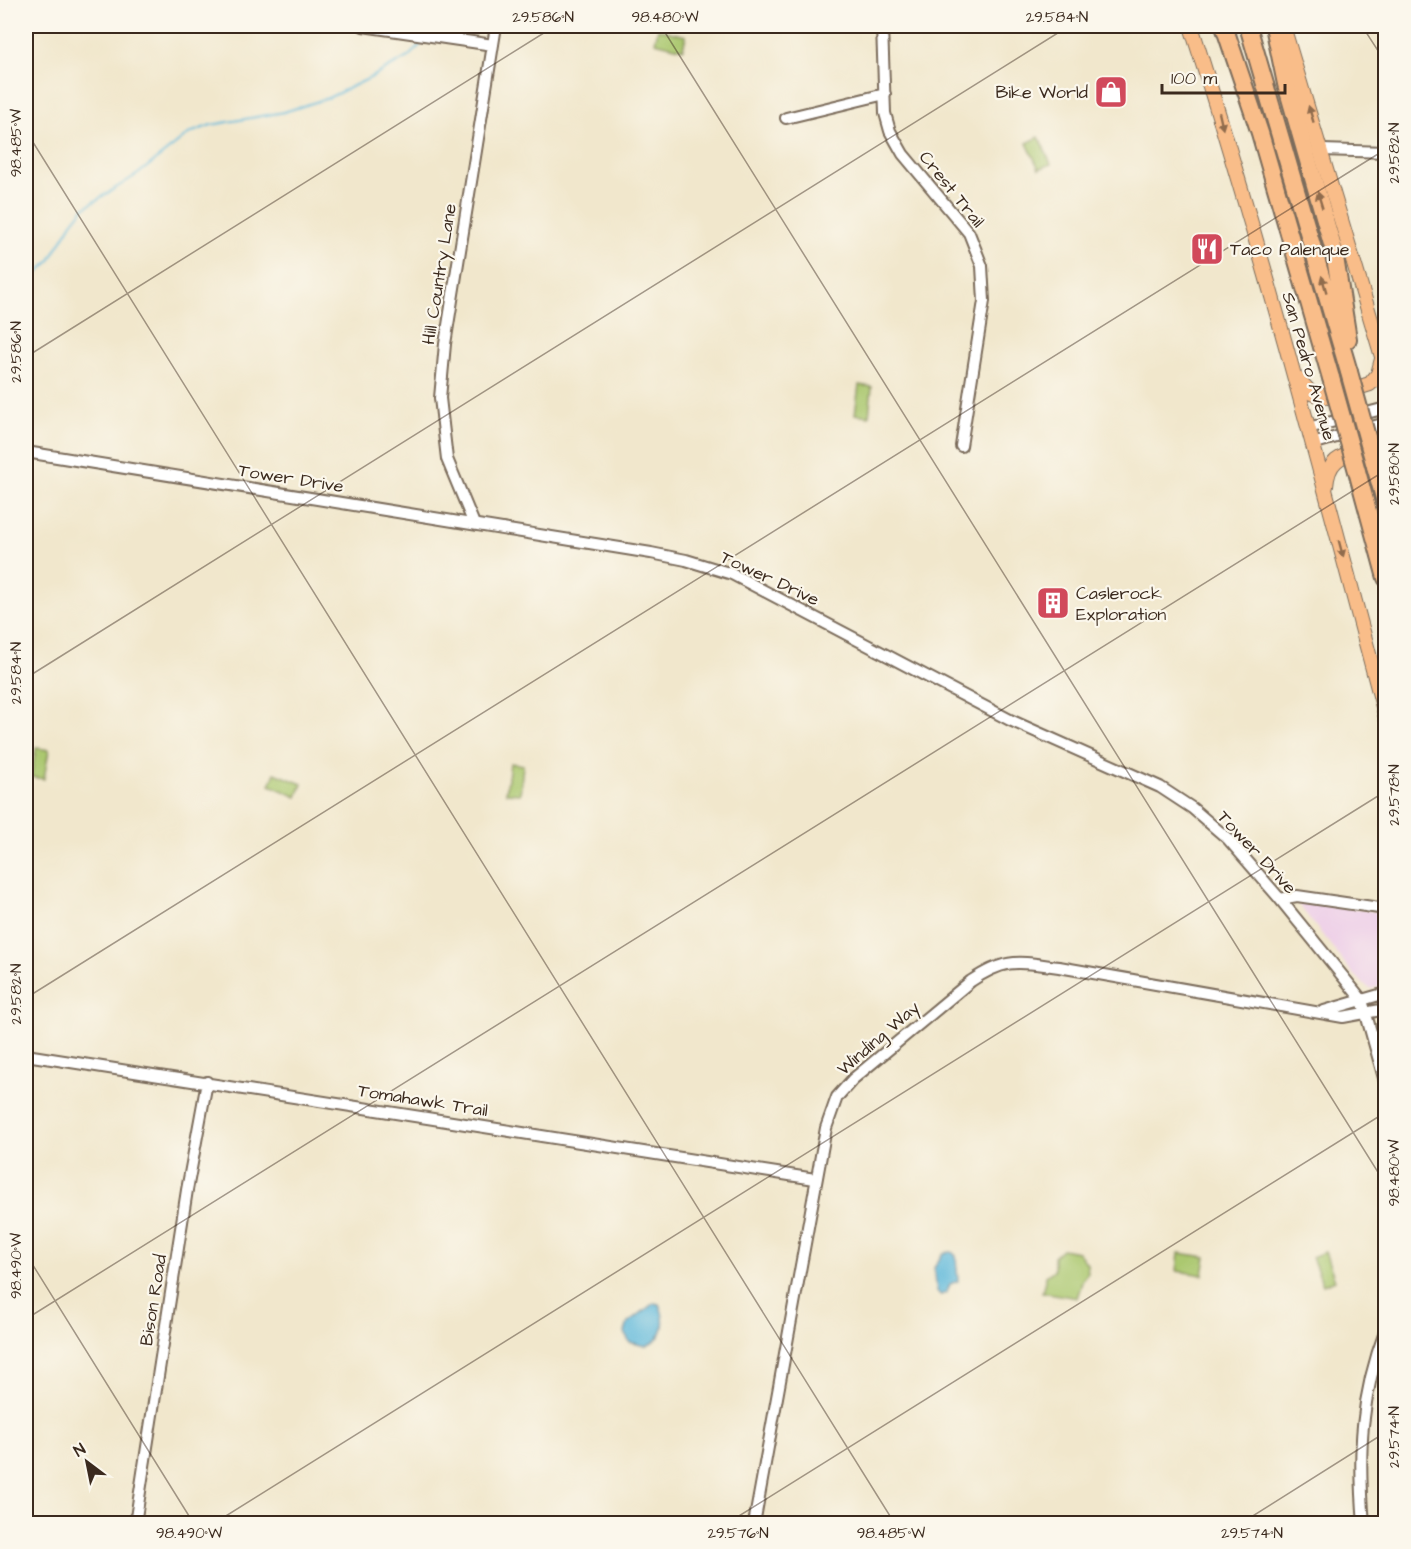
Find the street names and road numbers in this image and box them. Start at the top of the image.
street label: Crest Trail [913,146,990,233]
street label: Hill Country Lane [416,202,464,346]
street label: San Pedro Avenue [1275,289,1342,443]
street label: Tower Drive [237,458,346,499]
street label: Tower Drive [716,545,823,612]
street label: Tower Drive [1211,805,1302,900]
street label: Winding Way [832,995,926,1082]
street label: Tomahawk Trail [356,1078,490,1123]
street label: Bison Road [134,1253,173,1348]

